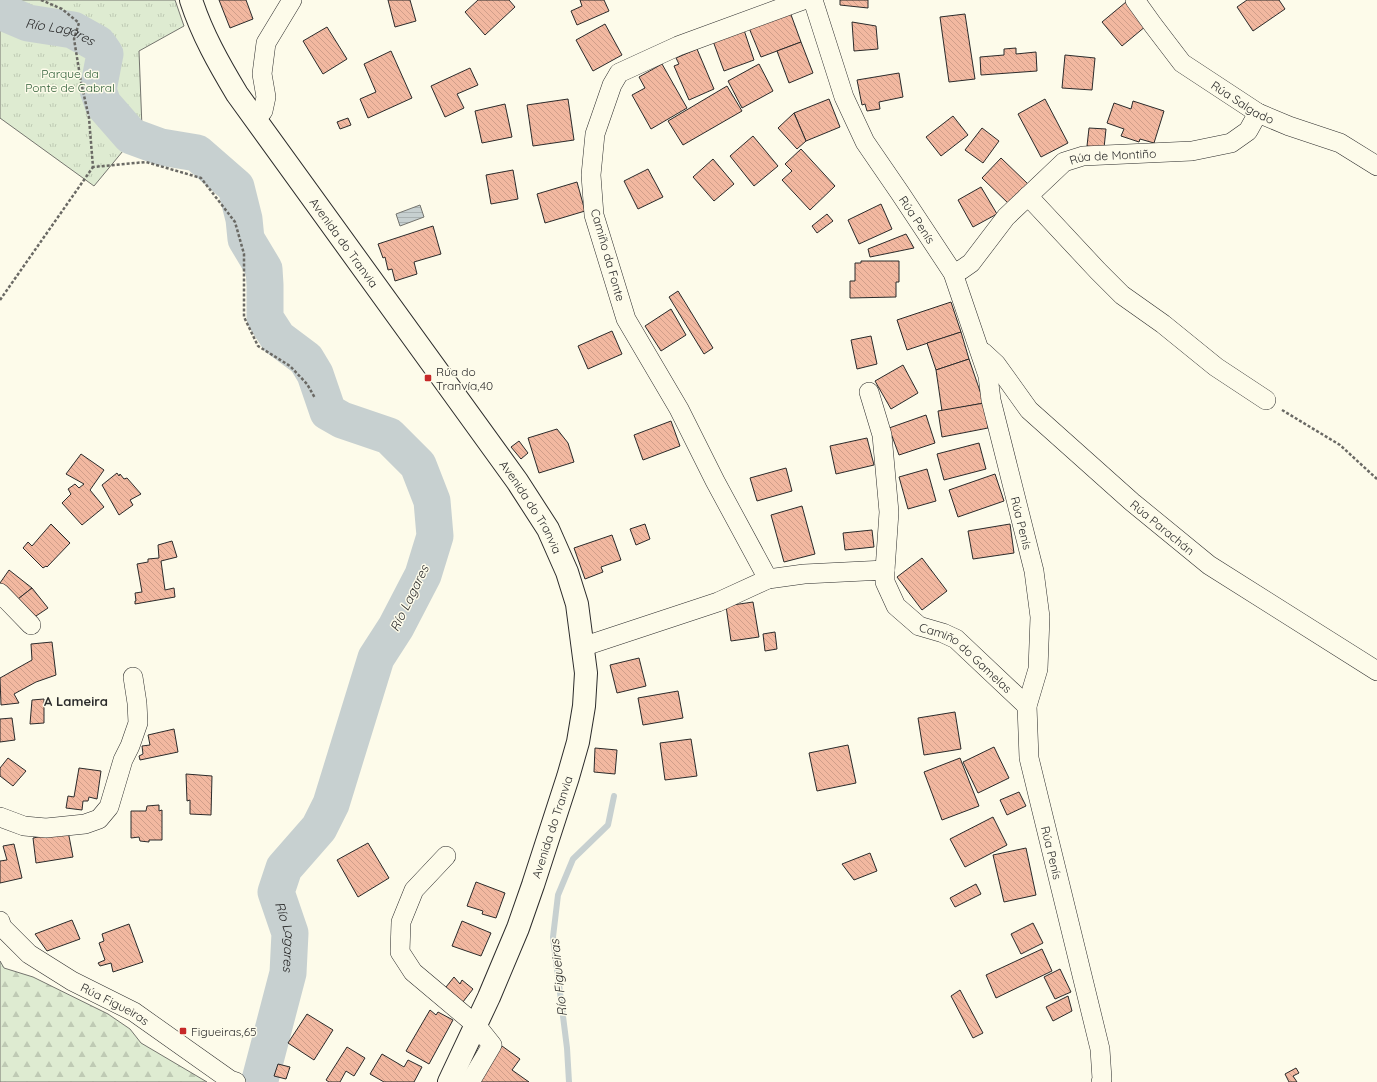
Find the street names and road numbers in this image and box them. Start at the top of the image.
street label: Rúa Salgado [1209,77,1277,127]
street label: Rúa de Montiño [1067,145,1157,167]
street label: Rúa Penís [896,193,939,246]
street label: Avenida do Tranvia [307,195,382,290]
street label: Camiño da Fonte [588,207,628,303]
street label: Avenida do Tranvia [497,457,565,556]
street label: Rúa Penís [1008,495,1036,551]
street label: Rúa Parachán [1127,496,1198,558]
street label: Camiño do Gamelas [918,619,1016,696]
street label: Avenida do Tranvia [528,774,576,880]
street label: Rúa Penís [1038,824,1066,881]
street label: Rúa Figueiras [78,979,153,1028]

